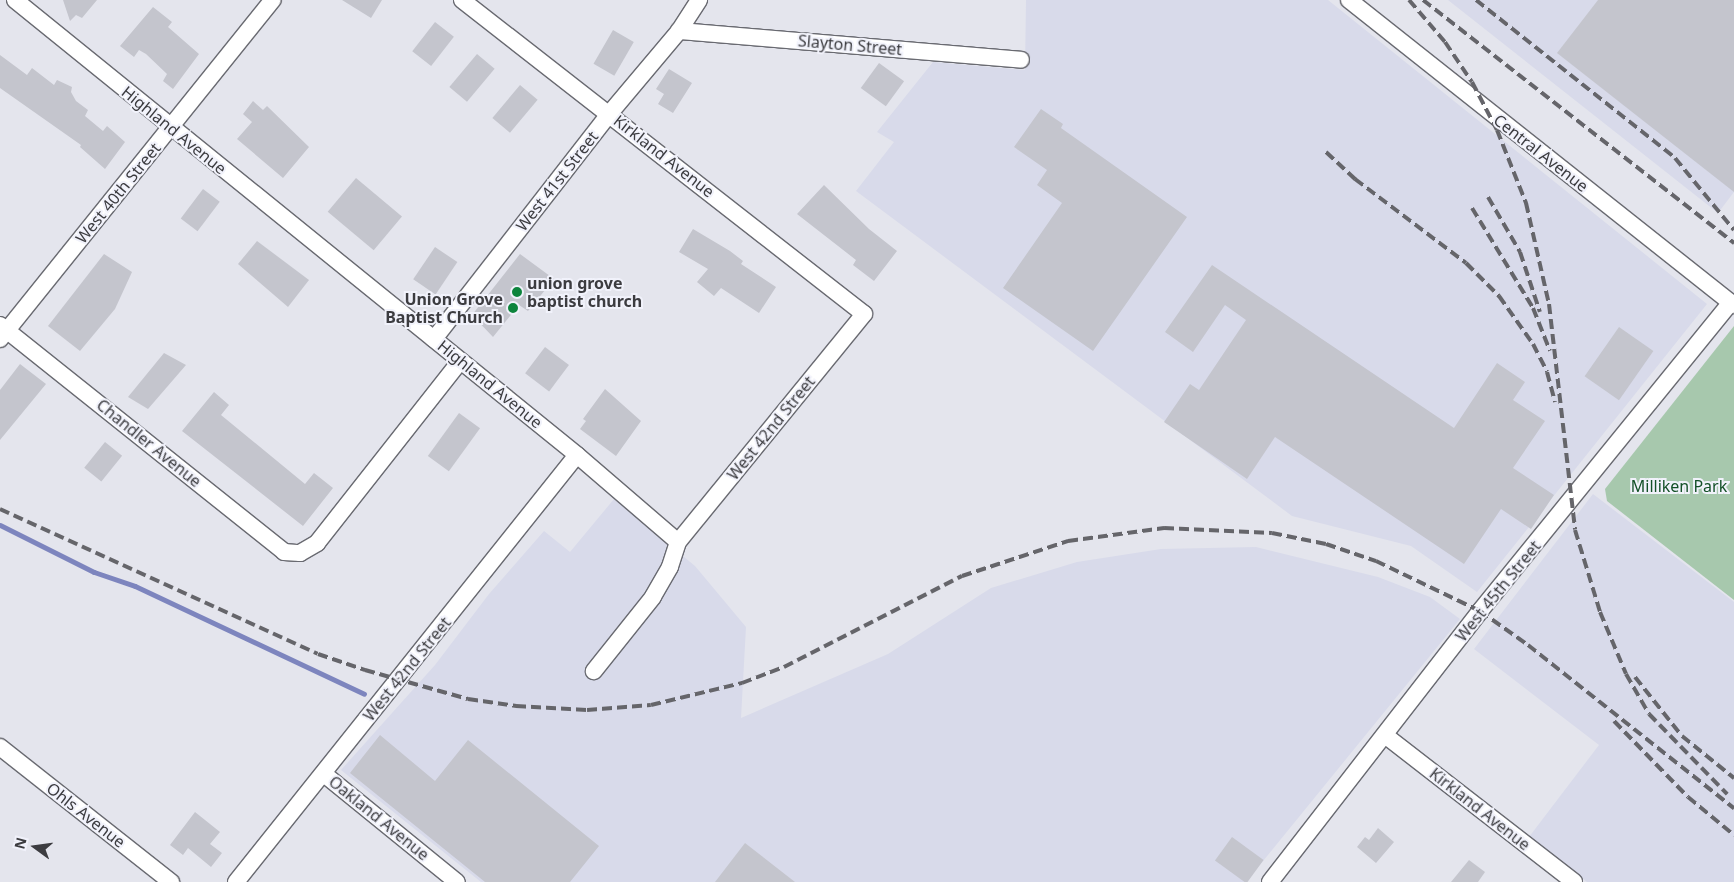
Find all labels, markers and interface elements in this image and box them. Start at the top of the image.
street label: Slayton Street [797,31,903,59]
street label: Highland Avenue [118,82,230,178]
street label: Central Avenue [1490,110,1592,196]
street label: Kirkland Avenue [610,111,718,201]
street label: West 41st Street [512,127,602,235]
street label: West 40th Street [72,139,164,247]
place label: union grove baptist church [527,273,642,311]
marker: union grove baptist church [511,286,523,298]
place label: Union Grove Baptist Church [385,289,503,327]
marker: Union Grove Baptist Church [507,302,519,314]
street label: Highland Avenue [434,336,546,432]
street label: West 42nd Street [723,372,819,484]
street label: Chandler Avenue [93,395,205,491]
park label: Milliken Park [1631,476,1727,496]
street label: West 45th Street [1452,537,1544,645]
street label: West 42nd Street [359,613,455,725]
street label: Kirkland Avenue [1426,764,1534,854]
street label: Oakland Avenue [325,772,433,864]
street label: Ohls Avenue [43,778,129,852]
north arrow [10,822,60,872]
text: N [9,835,31,851]

